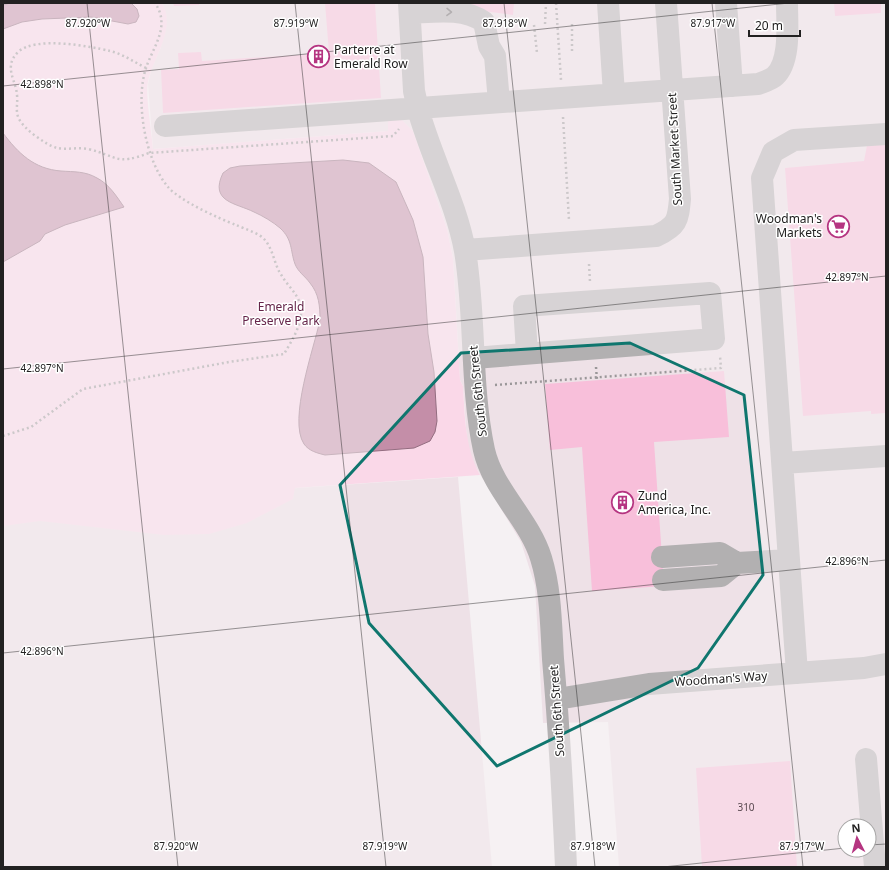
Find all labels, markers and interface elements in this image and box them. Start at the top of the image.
one-way arrow [446,8,452,16]
scale bar [749,12,800,38]
text: 87.920°W [66,16,111,30]
text: 87.919°W [274,16,319,30]
text: 87.918°W [483,16,528,30]
text: 87.917°W [691,16,736,30]
text: 20 m [755,17,783,34]
place label: Parterre at Emerald Row [334,41,408,72]
building icon: Parterre at Emerald Row [306,44,332,70]
text: 42.898°N [20,77,64,91]
street label: South Market Street [663,92,686,206]
place label: Woodman's Markets [756,210,822,241]
supermarket icon: Woodman's Markets [825,213,851,239]
text: 42.897°N [825,270,869,284]
park label: Emerald Preserve Park [242,298,320,329]
street label: South 6th Street [464,344,491,437]
text: 42.897°N [20,361,64,375]
place label: Zund America, Inc. [638,487,711,518]
building icon: Zund America, Inc. [609,490,635,516]
text: 42.896°N [825,554,869,568]
text: 42.896°N [20,644,64,658]
street label: South 6th Street [545,664,568,757]
street label: Woodman's Way [674,667,769,690]
house number: 310 [737,800,755,814]
north arrow [837,818,877,858]
text: N [851,820,861,835]
text: 87.920°W [154,839,199,853]
text: 87.919°W [363,839,408,853]
text: 87.918°W [571,839,616,853]
text: 87.917°W [780,839,825,853]

